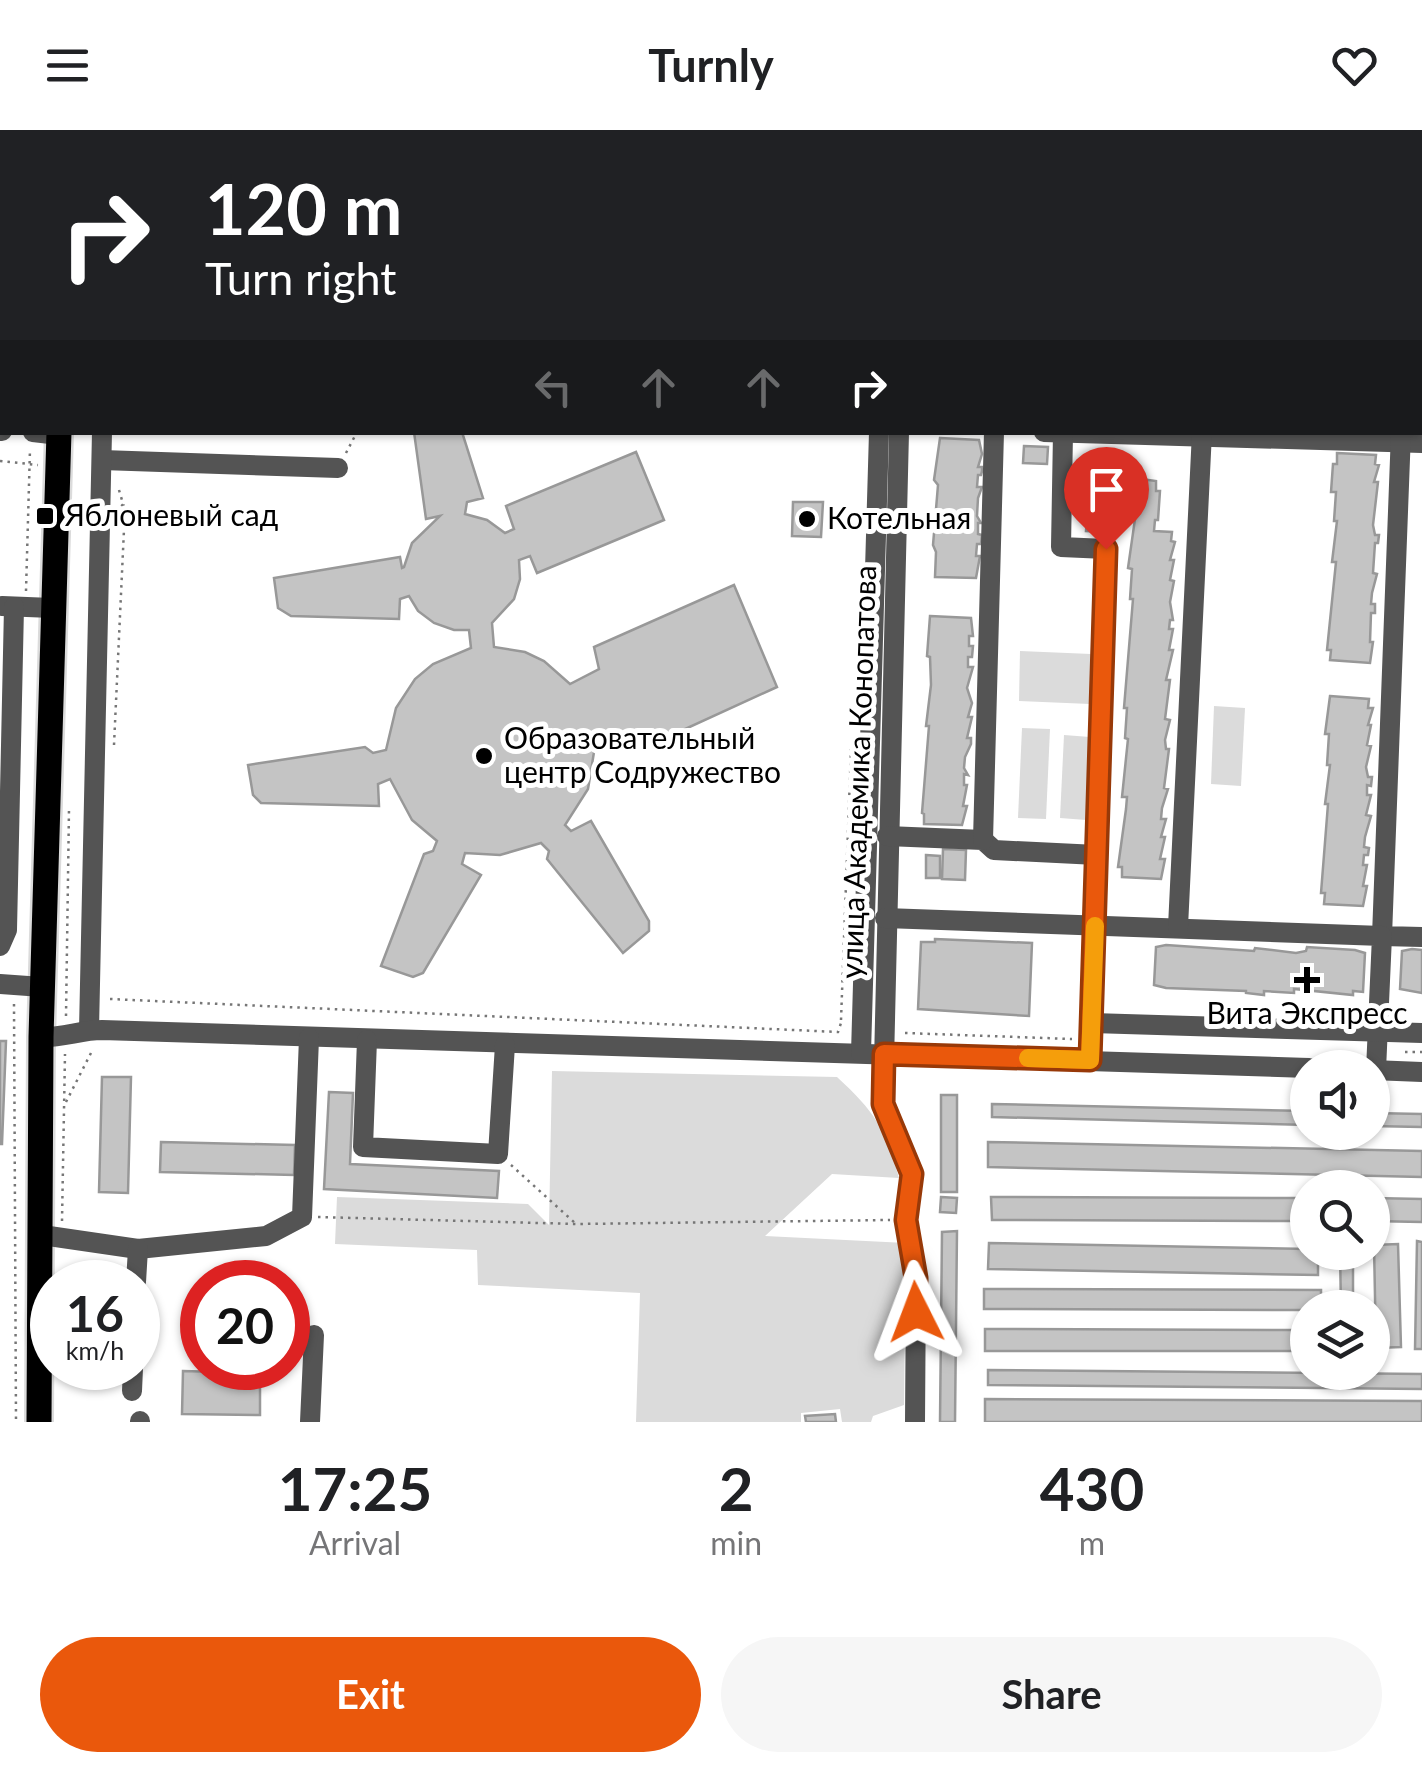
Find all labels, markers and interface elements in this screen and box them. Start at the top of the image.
icon: menu [40,38,95,93]
text: Turnly [648,38,774,92]
icon: heart [1327,38,1382,93]
text: 120 m [205,166,402,250]
icon: right [40,170,170,300]
text: Turn right [205,251,396,305]
icon: left [526,360,581,415]
icon: ahead [631,360,686,415]
icon: ahead [736,360,791,415]
icon: right [841,360,896,415]
pin [1064,447,1149,550]
icon: arrive [1079,462,1134,517]
place label: Яблоневый сад [64,496,278,532]
place label: Котельная [827,499,971,535]
marker: Яблоневый сад [34,505,56,527]
marker: Котельная [796,508,818,530]
street label: улица Академика Конопатова [832,565,882,979]
place label: Образовательный центр Содружество [504,719,781,789]
marker: Образовательный центр Содружество [473,745,495,767]
marker: Вита Экспресс [1296,969,1318,991]
place label: Вита Экспресс [1206,994,1408,1030]
map controls [1290,1050,1390,1390]
button: sound [1290,1050,1390,1150]
button: search [1290,1170,1390,1270]
speed limit sign: 20 [180,1260,310,1390]
position arrow [864,1260,968,1364]
text: 16 [66,1283,124,1343]
button: layers [1290,1290,1390,1390]
text: km/h [66,1335,124,1365]
text: 17:25 [278,1452,432,1524]
text: 2 [719,1452,754,1524]
text: 430 [1040,1452,1144,1524]
text: Arrival [309,1523,401,1562]
text: min [710,1523,762,1562]
text: m [1079,1523,1105,1562]
button: Exit [40,1637,701,1752]
button: Share [721,1637,1382,1752]

